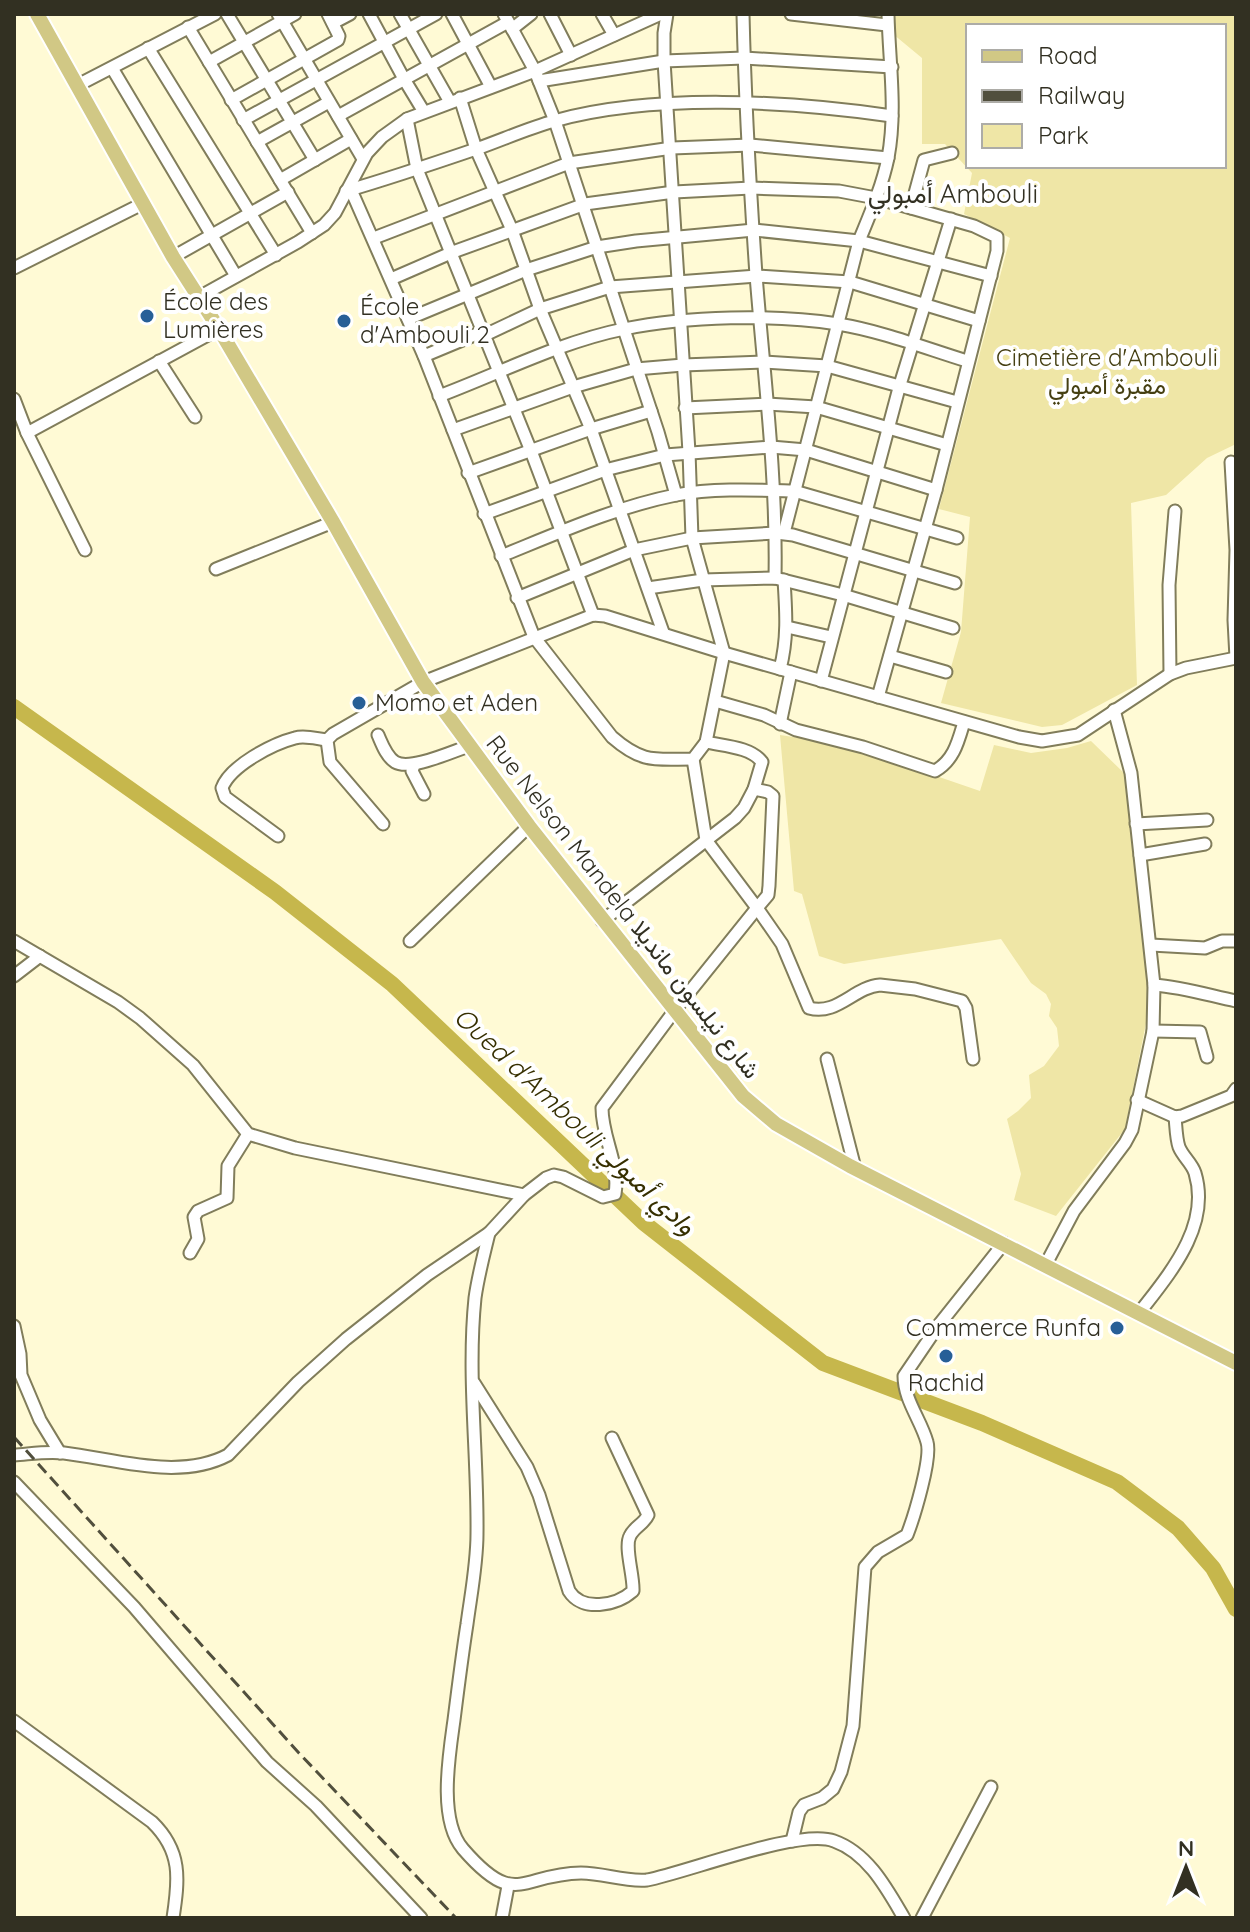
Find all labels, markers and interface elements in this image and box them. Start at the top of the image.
legend [966,24,1226,168]
text: Road [1038,40,1098,70]
text: Railway [1038,80,1125,110]
text: Park [1038,120,1089,150]
district label: أمبولي Ambouli [868,177,1038,215]
place label: École des Lumières [163,286,268,344]
place label: École d'Ambouli 2 [360,291,490,349]
marker: École des Lumières [138,307,156,325]
marker: École d'Ambouli 2 [335,312,353,330]
park label: Cimetière d'Ambouli مقبرة أمبولي [996,342,1218,405]
place label: Momo et Aden [375,687,538,717]
marker: Momo et Aden [350,694,368,712]
street label: Rue Nelson Mandela شارع نيلسون مانديلا [479,729,767,1085]
water label: Oued d'Ambouli وادي أمبولي [444,1000,703,1245]
place label: Commerce Runfa [906,1312,1101,1342]
marker: Commerce Runfa [1108,1319,1126,1337]
marker: Rachid [937,1347,955,1365]
place label: Rachid [908,1367,984,1397]
north arrow [1146,1828,1226,1908]
text: N [1178,1834,1194,1862]

